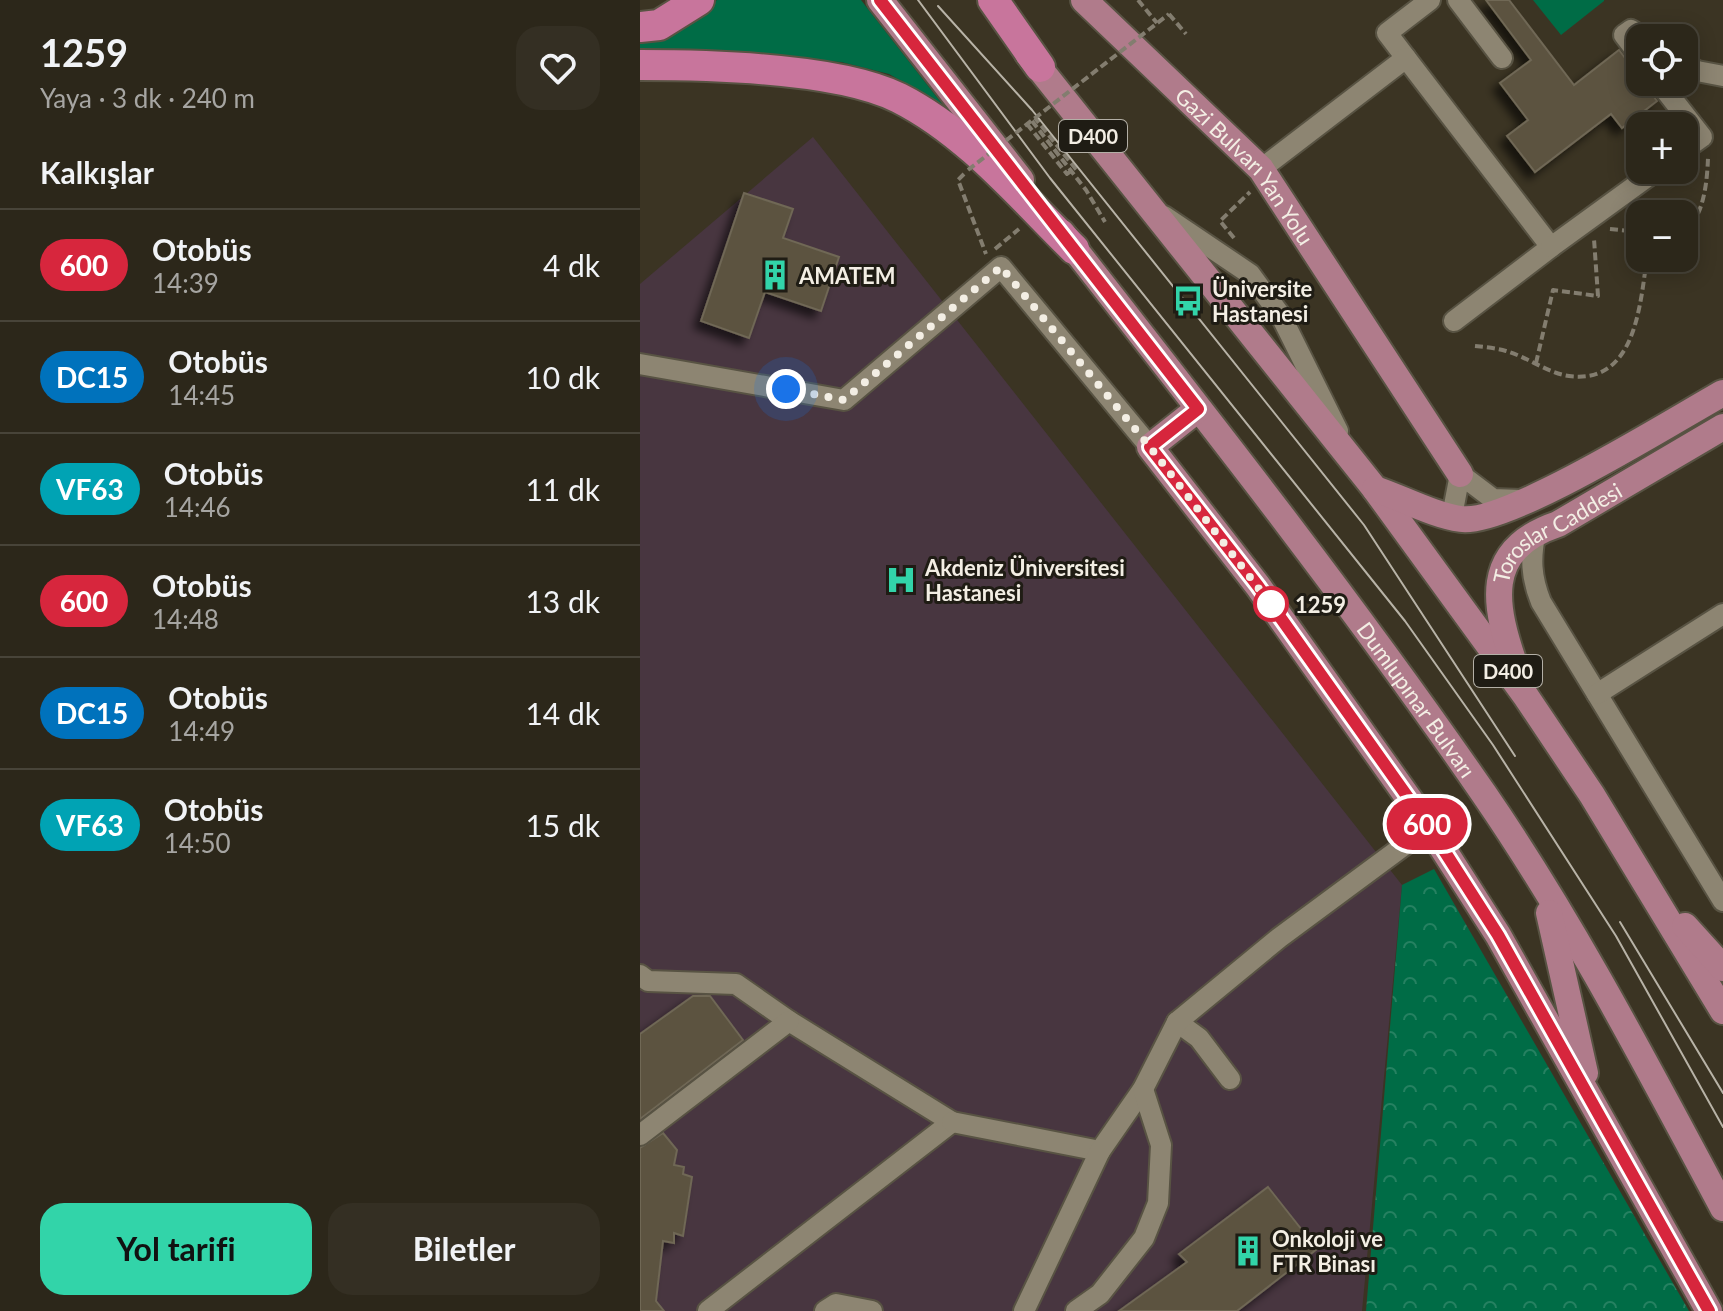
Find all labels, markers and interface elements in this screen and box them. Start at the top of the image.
map controls [1626,24,1698,272]
button: locate [1626,24,1698,96]
button: heart [516,26,600,110]
text: 1259 [40,29,128,75]
street label: Gazi Bulvarı Yan Yolu [1170,81,1320,249]
text: Yaya · 3 dk · 240 m [40,82,255,114]
button: + [1626,112,1698,184]
road number: D400 [1059,120,1127,152]
text: Kalkışlar [40,154,154,190]
button: − [1626,200,1698,272]
text: Otobüs [152,231,252,267]
text: 4 dk [543,247,600,283]
text: 600 [60,248,108,282]
building icon: AMATEM [758,258,792,292]
place label: AMATEM [798,262,895,289]
text: 14:39 [152,267,219,299]
place label: Üniversite Hastanesi [1212,275,1313,327]
bus stop icon: Üniversite Hastanesi [1171,284,1205,318]
text: Otobüs [168,343,268,379]
text: 10 dk [525,359,600,395]
text: DC15 [56,360,128,394]
your location [766,369,806,409]
text: 14:45 [168,379,235,411]
text: Otobüs [164,455,263,491]
text: 11 dk [525,471,600,507]
text: VF63 [56,472,124,506]
street label: Toroslar Caddesi [1487,476,1626,585]
text: 14:46 [164,491,231,523]
place label: Akdeniz Üniversitesi Hastanesi [924,554,1125,606]
hospital icon: Akdeniz Üniversitesi Hastanesi [884,563,918,597]
text: Otobüs [152,567,252,603]
text: 13 dk [525,583,600,619]
text: 600 [60,584,108,618]
marker: 1259 [1254,587,1288,621]
place label: 1259 [1295,591,1346,618]
text: 14:48 [152,603,219,635]
street label: Dumlupınar Bulvarı [1352,616,1482,782]
road number: D400 [1474,655,1542,687]
text: Otobüs [168,679,268,715]
text: 14 dk [525,695,600,731]
text: DC15 [56,696,128,730]
text: 14:49 [168,715,235,747]
text: Otobüs [164,791,263,827]
line badge: 600 [1381,798,1473,850]
text: 15 dk [525,807,600,843]
text: 600 [1403,807,1451,841]
text: VF63 [56,808,124,842]
text: 14:50 [164,827,231,859]
button: Yol tarifi [40,1203,312,1295]
button: Biletler [328,1203,600,1295]
place label: Onkoloji ve FTR Binası [1272,1225,1383,1277]
building icon: Onkoloji ve FTR Binası [1231,1234,1265,1268]

